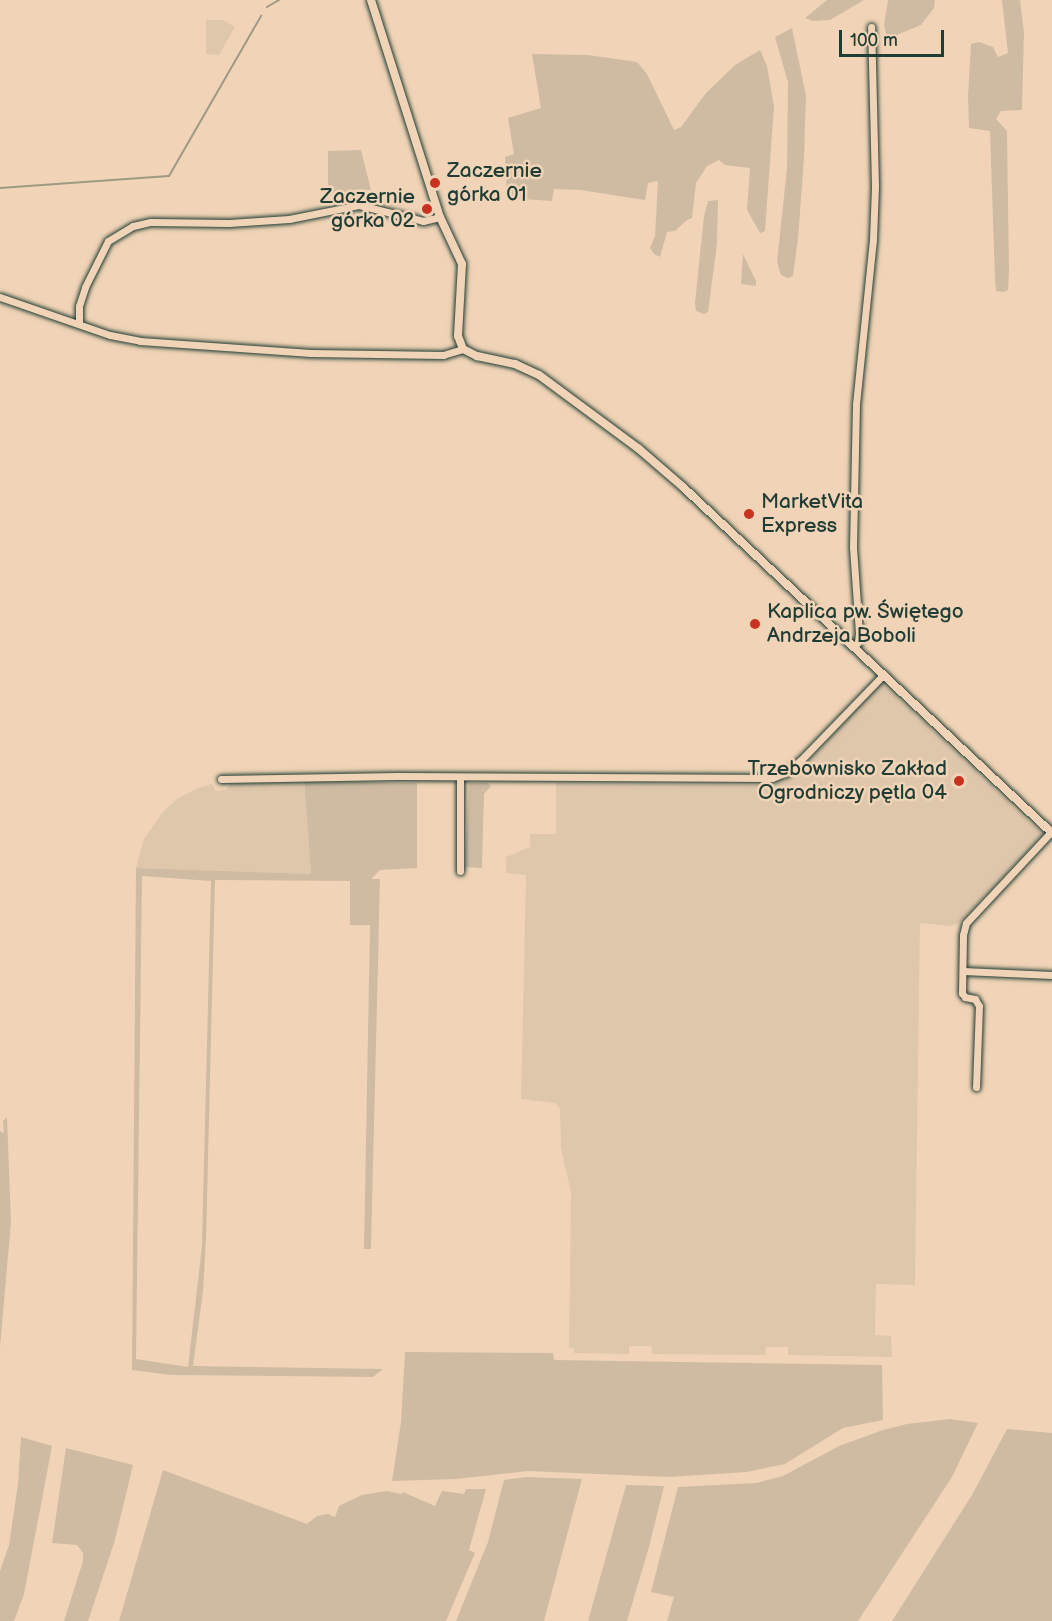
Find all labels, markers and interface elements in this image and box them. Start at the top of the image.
scale bar [842,18,947,56]
text: 100 m [850,30,898,51]
place label: Zaczernie górka 01 [447,158,542,208]
marker: Zaczernie górka 01 [428,176,442,190]
place label: Zaczernie górka 02 [320,184,415,234]
marker: Zaczernie górka 02 [420,202,434,216]
place label: MarketVita Express [761,489,863,539]
marker: MarketVita Express [742,507,756,521]
place label: Kaplica pw. Świętego Andrzeja Boboli [767,599,964,649]
marker: Kaplica pw. Świętego Andrzeja Boboli [748,617,762,631]
place label: Trzebownisko Zakład Ogrodniczy pętla 04 [748,756,947,806]
marker: Trzebownisko Zakład Ogrodniczy pętla 04 [952,774,966,788]

